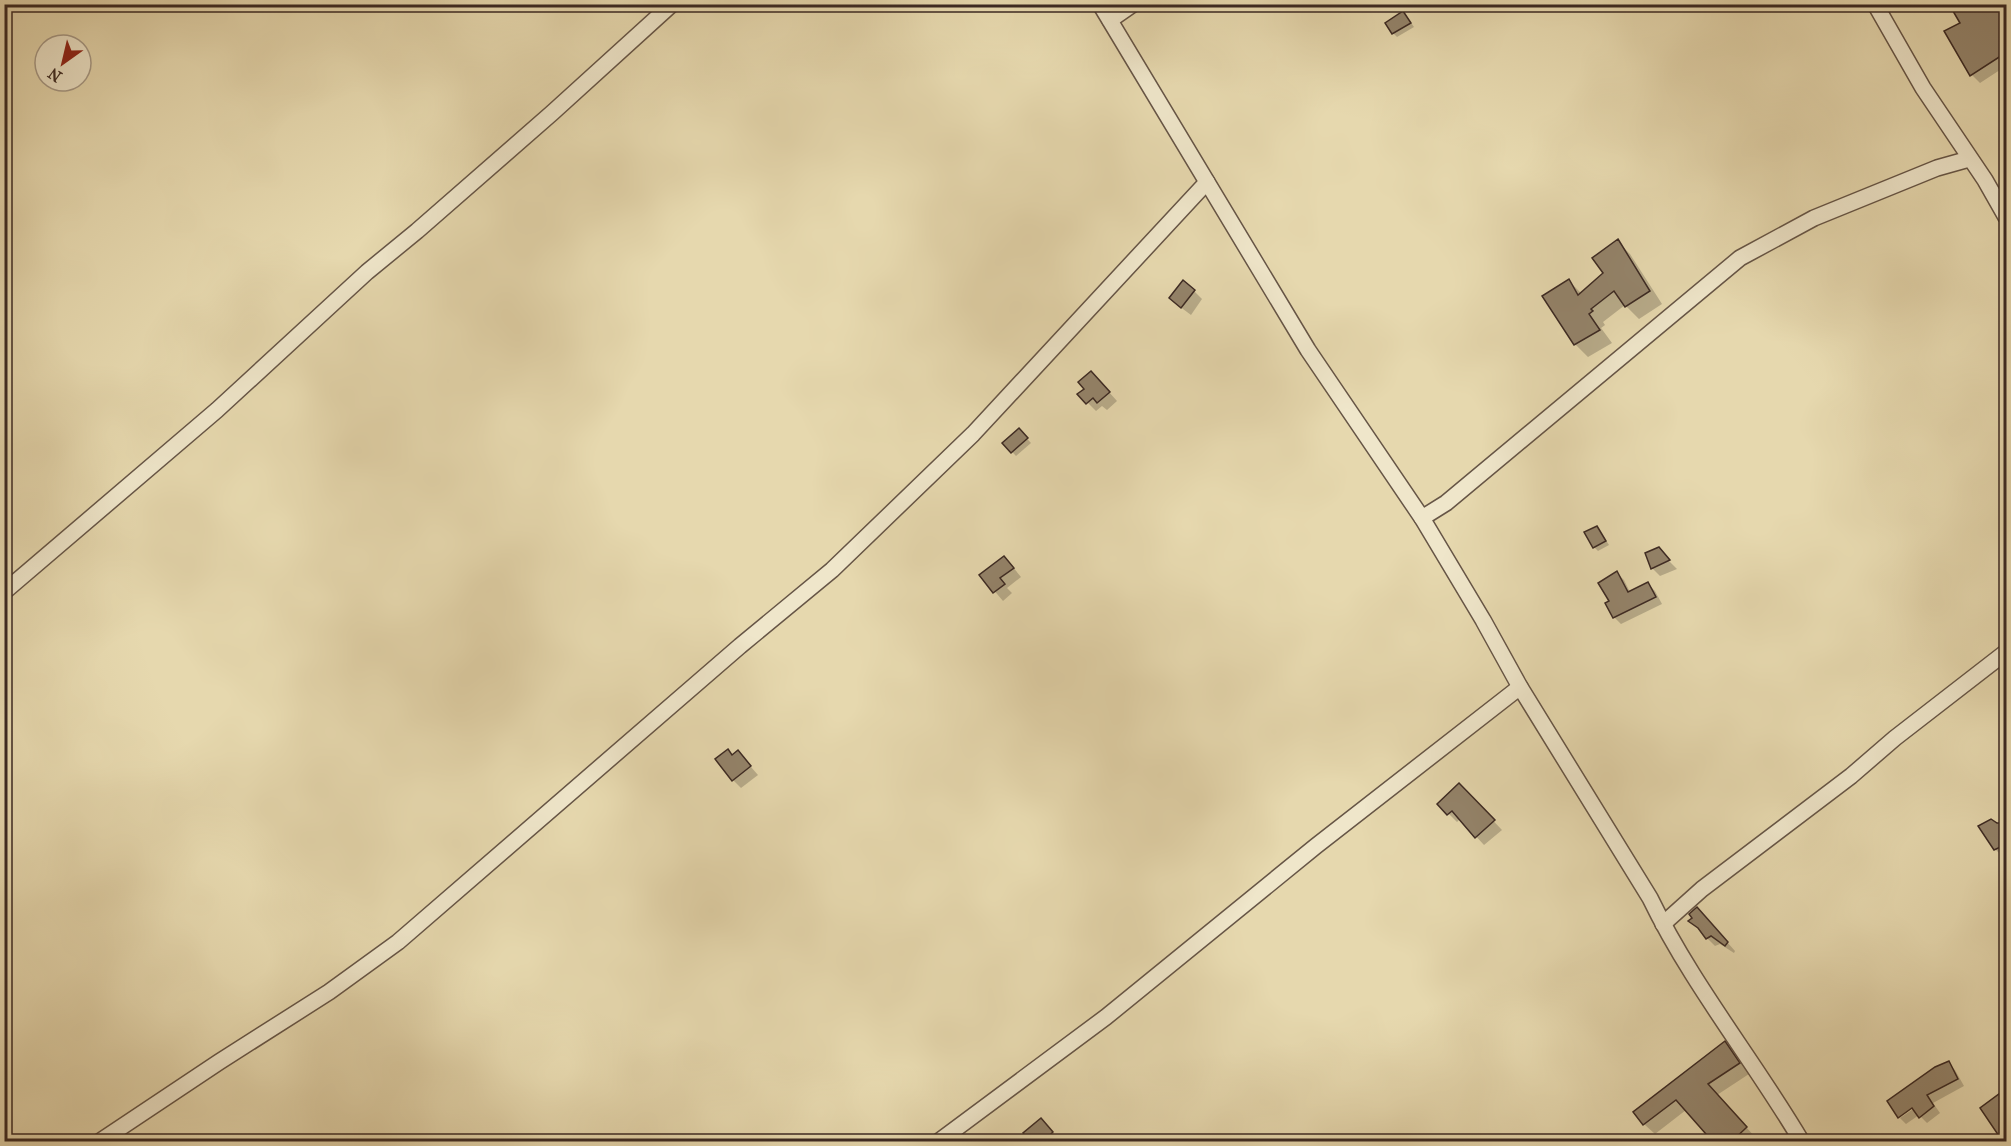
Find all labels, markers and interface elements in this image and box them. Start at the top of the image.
north arrow [33,33,93,93]
text: N [44,63,65,86]

